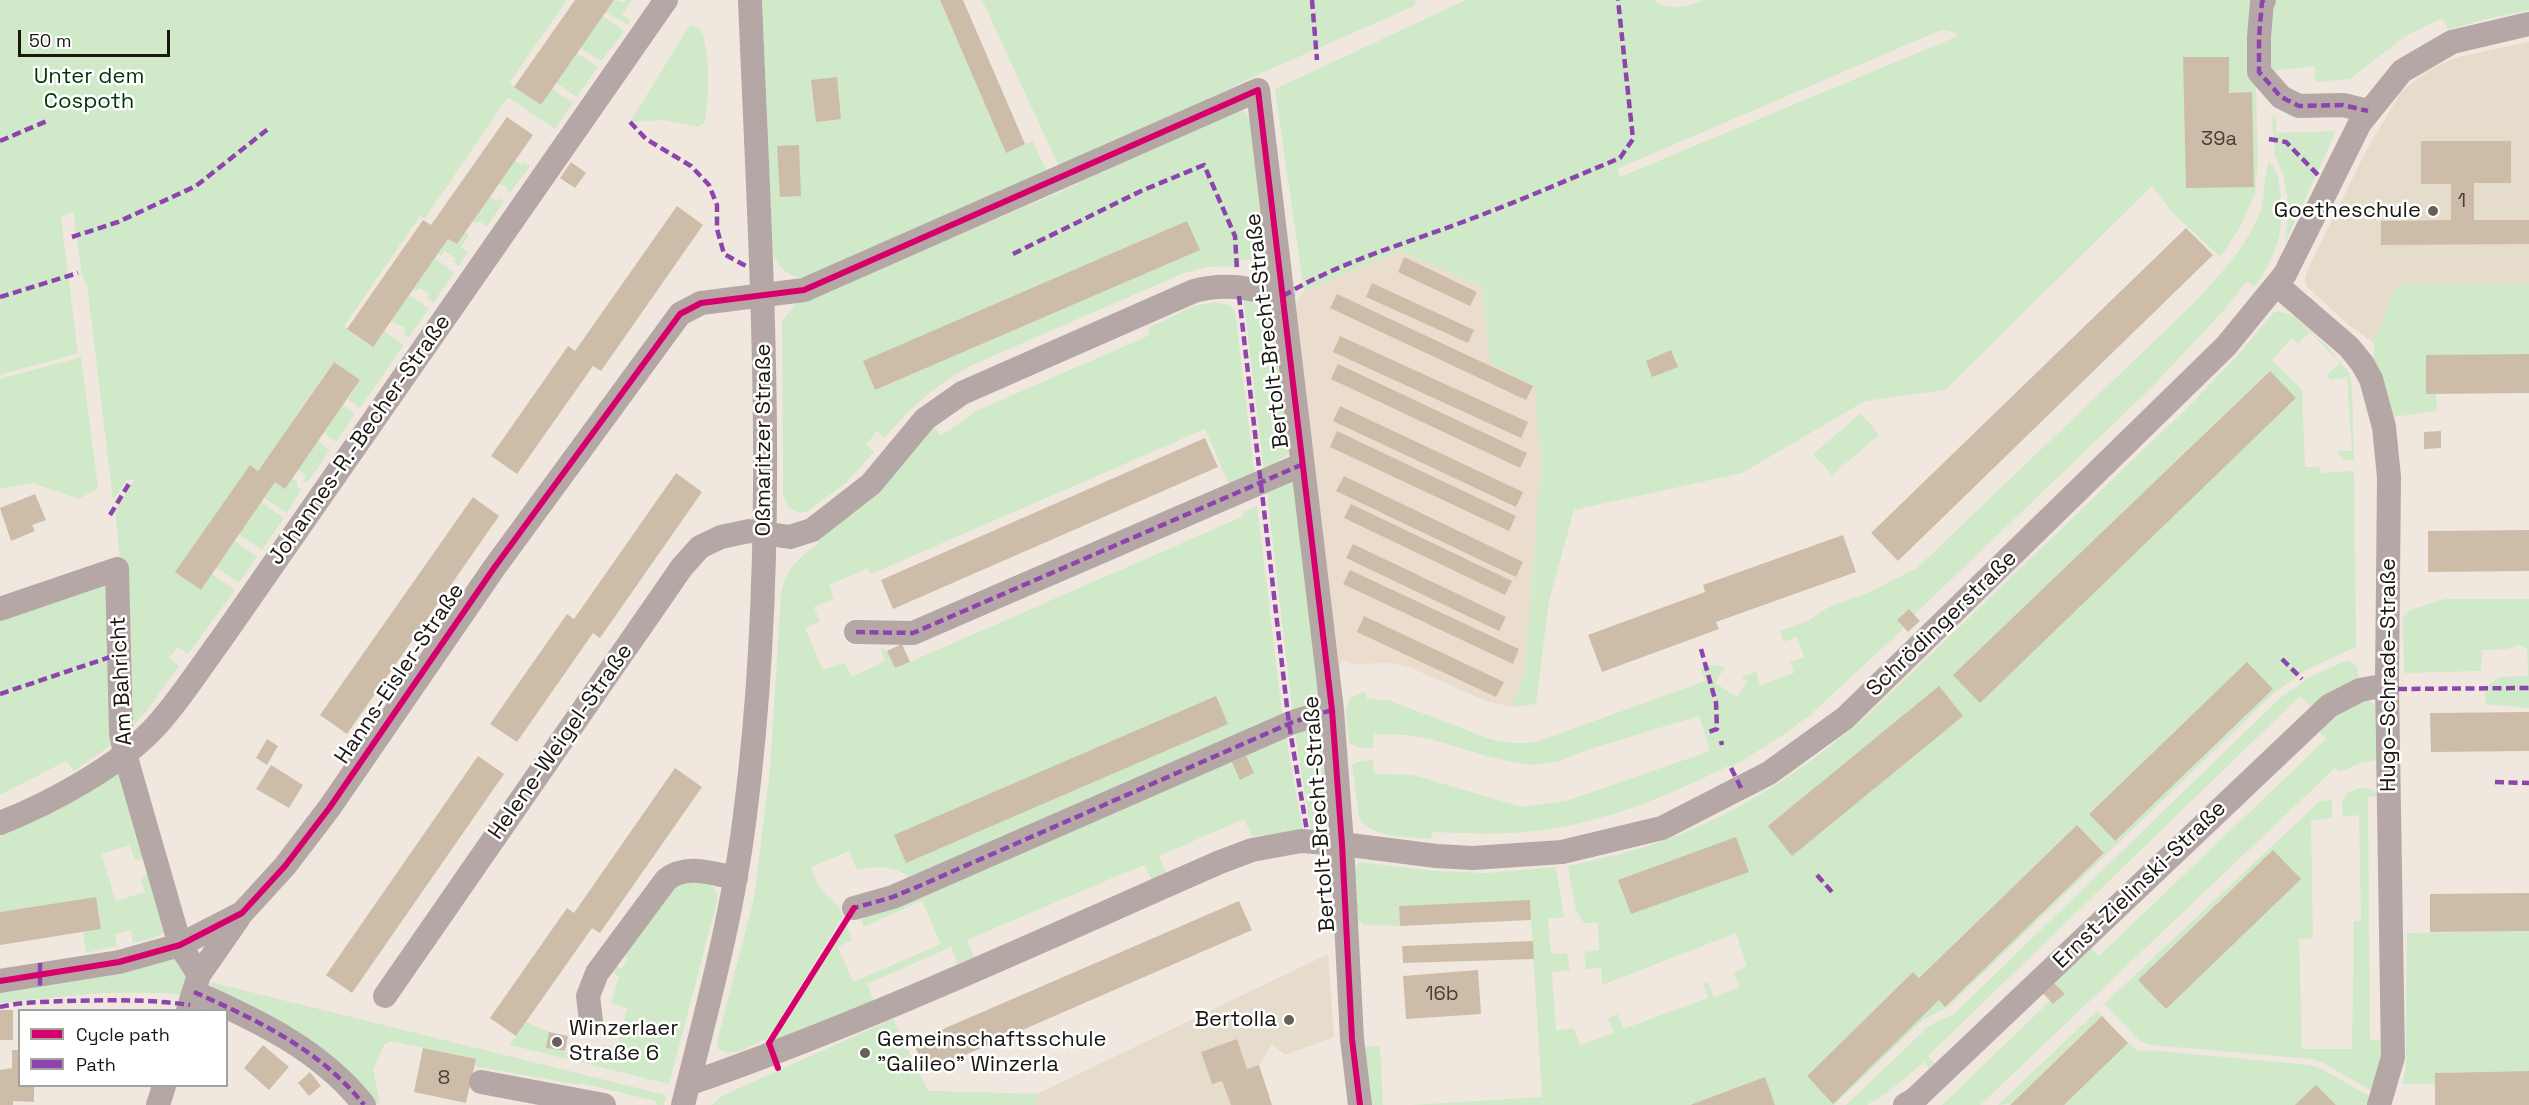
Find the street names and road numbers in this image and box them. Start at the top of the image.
street label: Bertolt-Brecht-Straße [1240,212,1296,450]
street label: Johannes-R.-Becher-Straße [263,310,457,570]
street label: Oßmaritzer Straße [751,344,777,536]
street label: Schrödingerstraße [1861,545,2023,703]
street label: Hugo-Schrade-Straße [2376,558,2402,792]
street label: Hanns-Eisler-Straße [330,579,470,769]
street label: Am Bahricht [105,616,139,746]
street label: Helene-Weigel-Straße [483,639,639,845]
street label: Bertolt-Brecht-Straße [1299,695,1341,933]
street label: Ernst-Zielinski-Straße [2048,796,2232,974]

